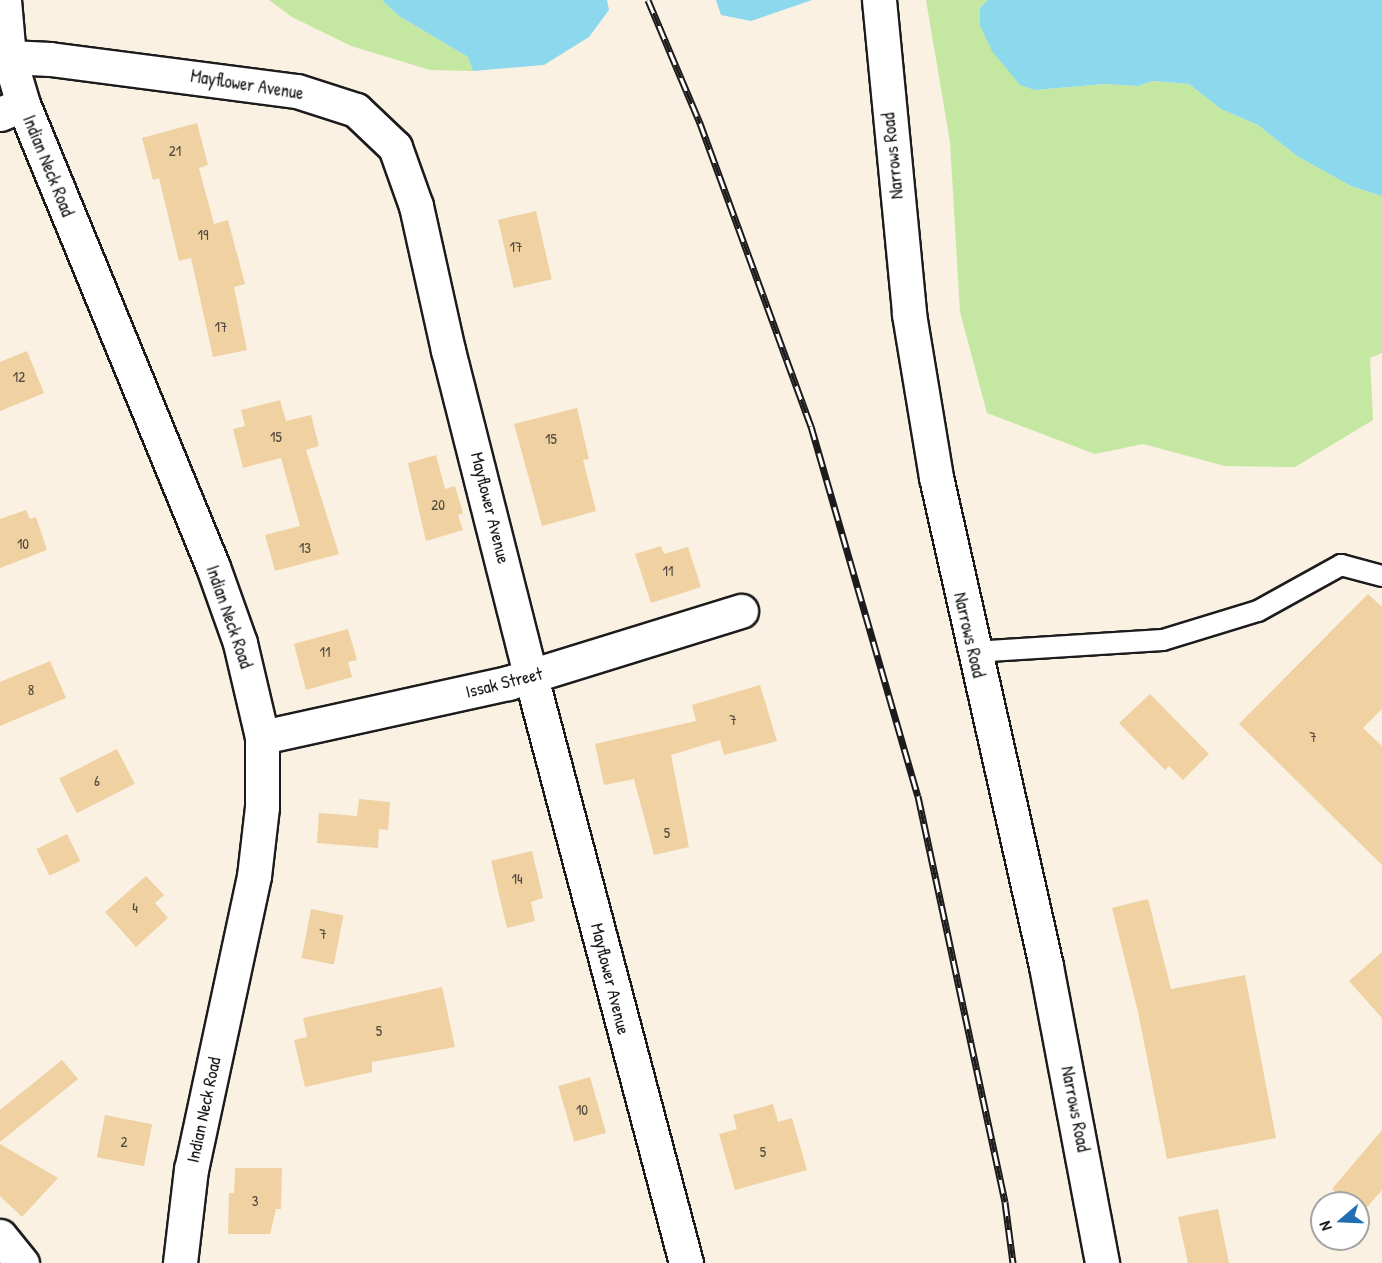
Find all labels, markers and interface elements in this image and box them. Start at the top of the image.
street label: Mayflower Avenue [189,65,305,105]
street label: Indian Neck Road [18,112,78,220]
street label: Narrows Road [878,112,908,200]
house number: 21 [169,142,181,160]
house number: 19 [198,226,208,244]
house number: 17 [510,238,522,256]
house number: 17 [215,318,227,336]
house number: 12 [13,368,25,386]
house number: 15 [270,428,282,446]
house number: 15 [545,430,557,448]
street label: Mayflower Avenue [466,450,514,566]
house number: 20 [431,496,445,514]
house number: 10 [17,535,29,553]
house number: 13 [299,539,311,557]
house number: 11 [663,562,673,580]
street label: Indian Neck Road [201,563,257,671]
street label: Narrows Road [949,590,989,680]
house number: 11 [320,643,330,661]
street label: Issak Street [463,663,545,703]
house number: 8 [28,681,34,699]
house number: 7 [729,711,737,729]
house number: 7 [1309,728,1317,746]
house number: 6 [94,772,100,790]
house number: 5 [664,824,670,842]
house number: 14 [511,870,523,888]
house number: 4 [132,899,138,917]
street label: Mayflower Avenue [586,921,634,1037]
house number: 7 [319,925,327,943]
house number: 5 [376,1022,382,1040]
street label: Indian Neck Road [182,1055,226,1165]
street label: Narrows Road [1056,1064,1094,1154]
house number: 10 [576,1101,588,1119]
house number: 2 [120,1133,128,1151]
house number: 5 [760,1143,766,1161]
north arrow [1310,1191,1370,1251]
house number: 3 [252,1192,258,1210]
text: N [1313,1219,1337,1234]

